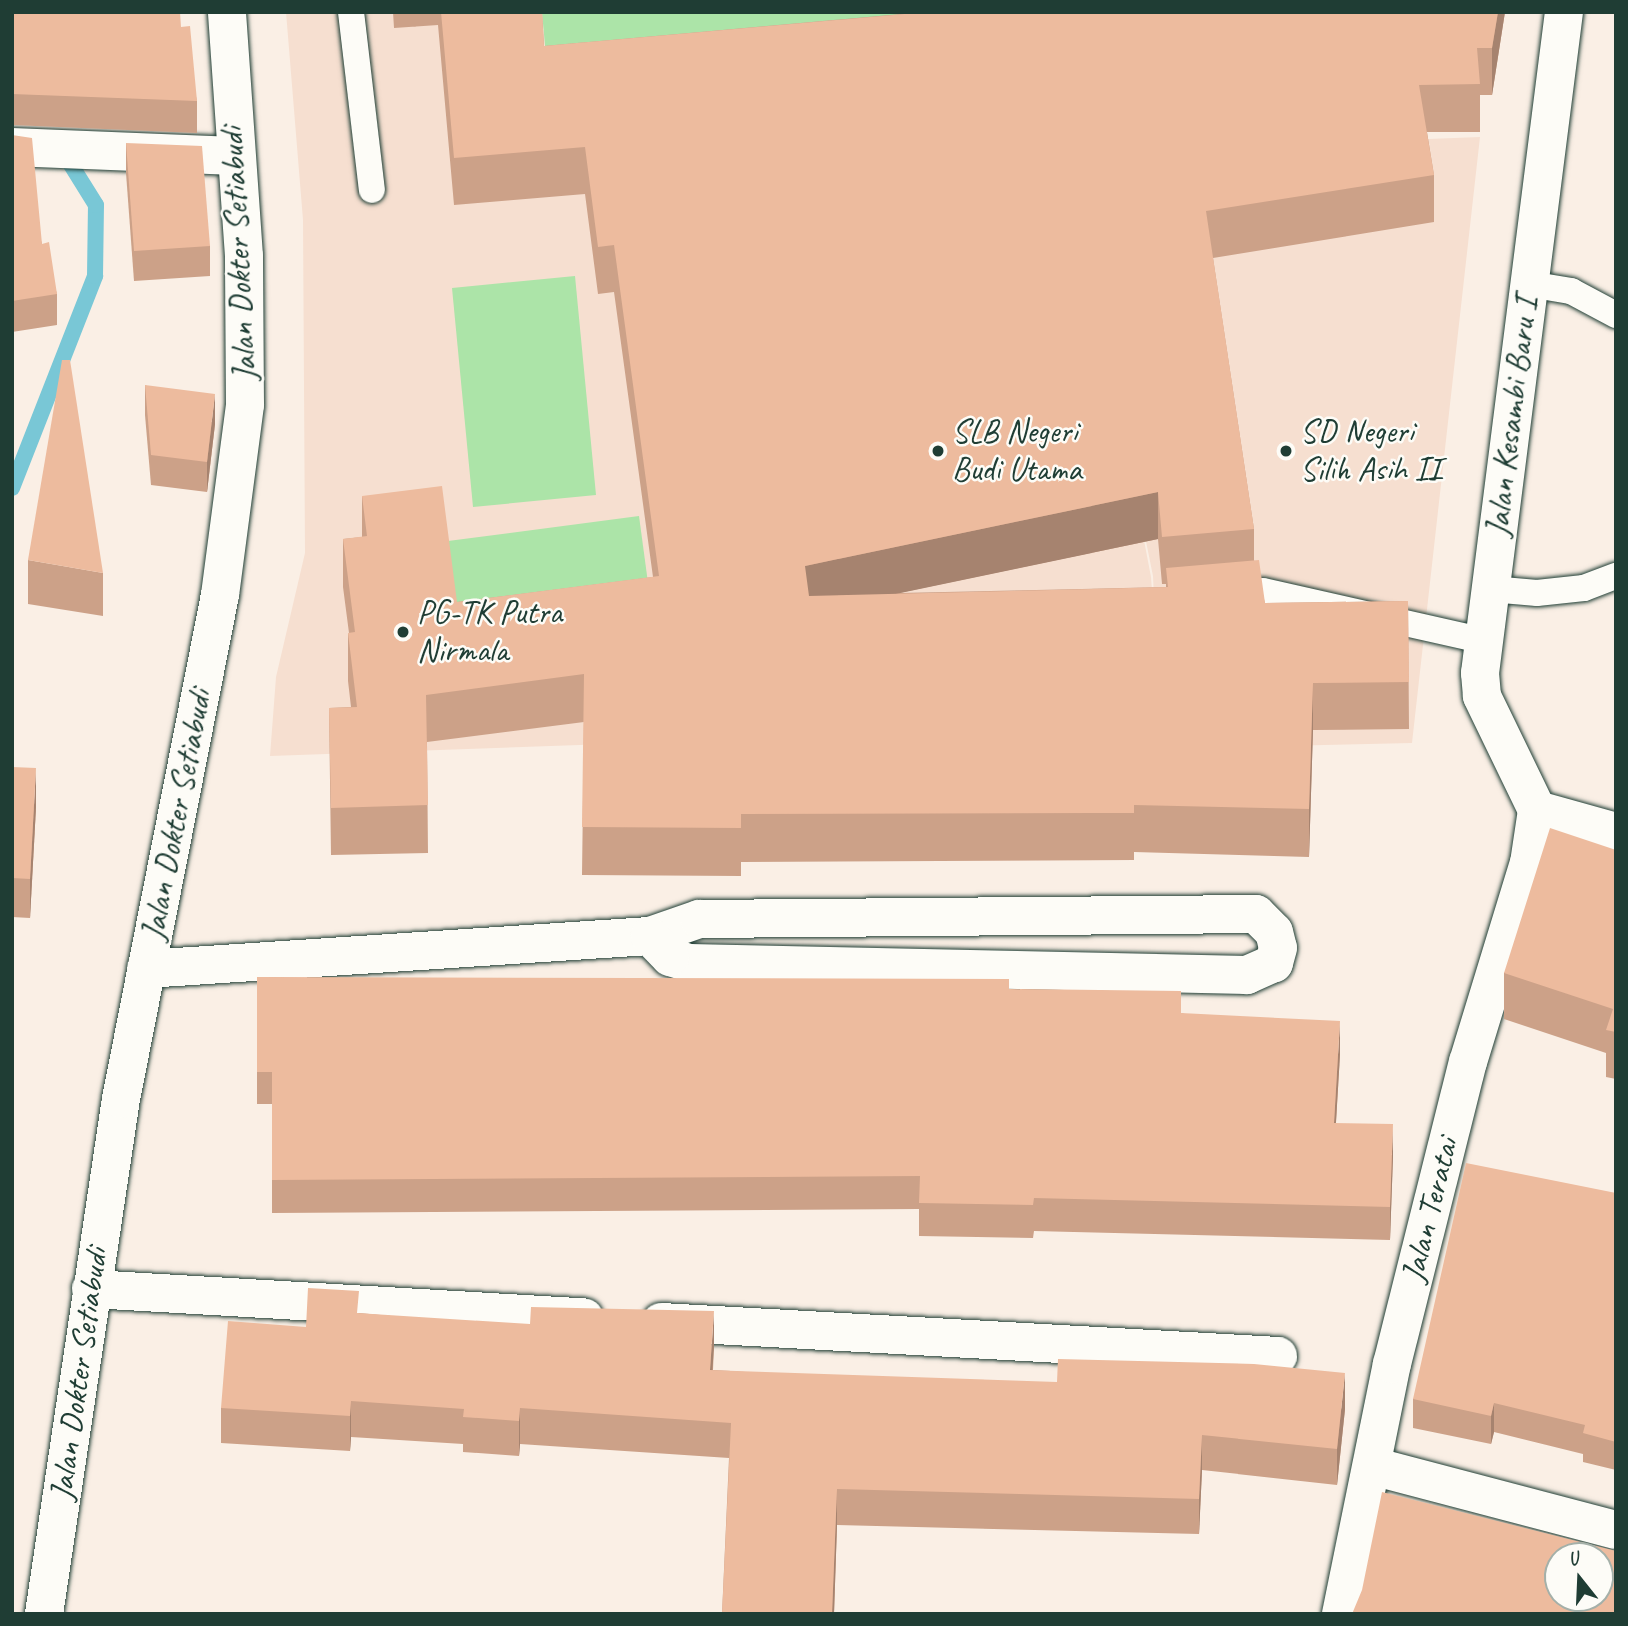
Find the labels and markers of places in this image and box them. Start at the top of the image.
place label: SLB Negeri Budi Utama [952,412,1085,490]
place label: SD Negeri Silih Asih II [1300,412,1441,490]
marker: SLB Negeri Budi Utama [930,443,946,459]
marker: SD Negeri Silih Asih II [1278,443,1294,459]
place label: PG-TK Putra Nirmala [417,593,561,671]
marker: PG-TK Putra Nirmala [395,624,411,640]

